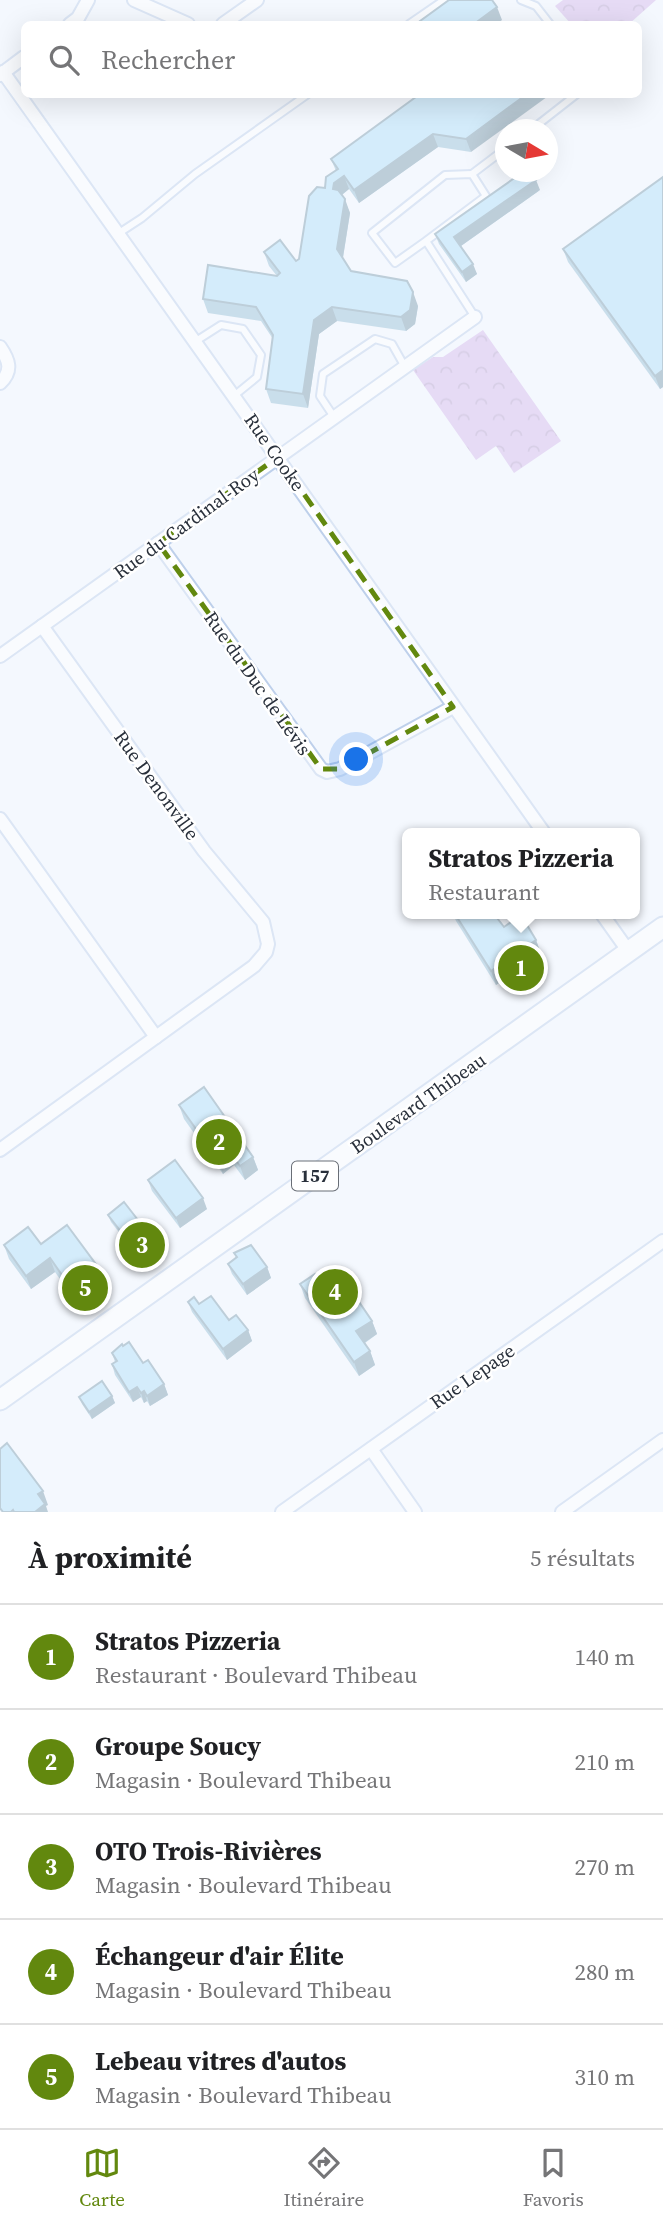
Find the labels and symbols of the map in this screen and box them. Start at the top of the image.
north arrow [495,119,558,182]
street label: Rue Cooke [239,408,311,496]
street label: Rue du Cardinal-Roy [108,461,264,585]
street label: Rue du Duc de Lévis [198,606,318,760]
street label: Rue Denonville [108,725,206,845]
your location [339,742,373,776]
pin: 1 [498,942,544,994]
street label: Boulevard Thibeau [345,1047,491,1159]
pin: 2 [196,1116,242,1168]
road number: 157 [292,1162,338,1190]
pin: 3 [119,1219,165,1271]
pin: 5 [62,1262,108,1314]
pin: 4 [312,1266,358,1318]
street label: Rue Lepage [424,1337,520,1415]

